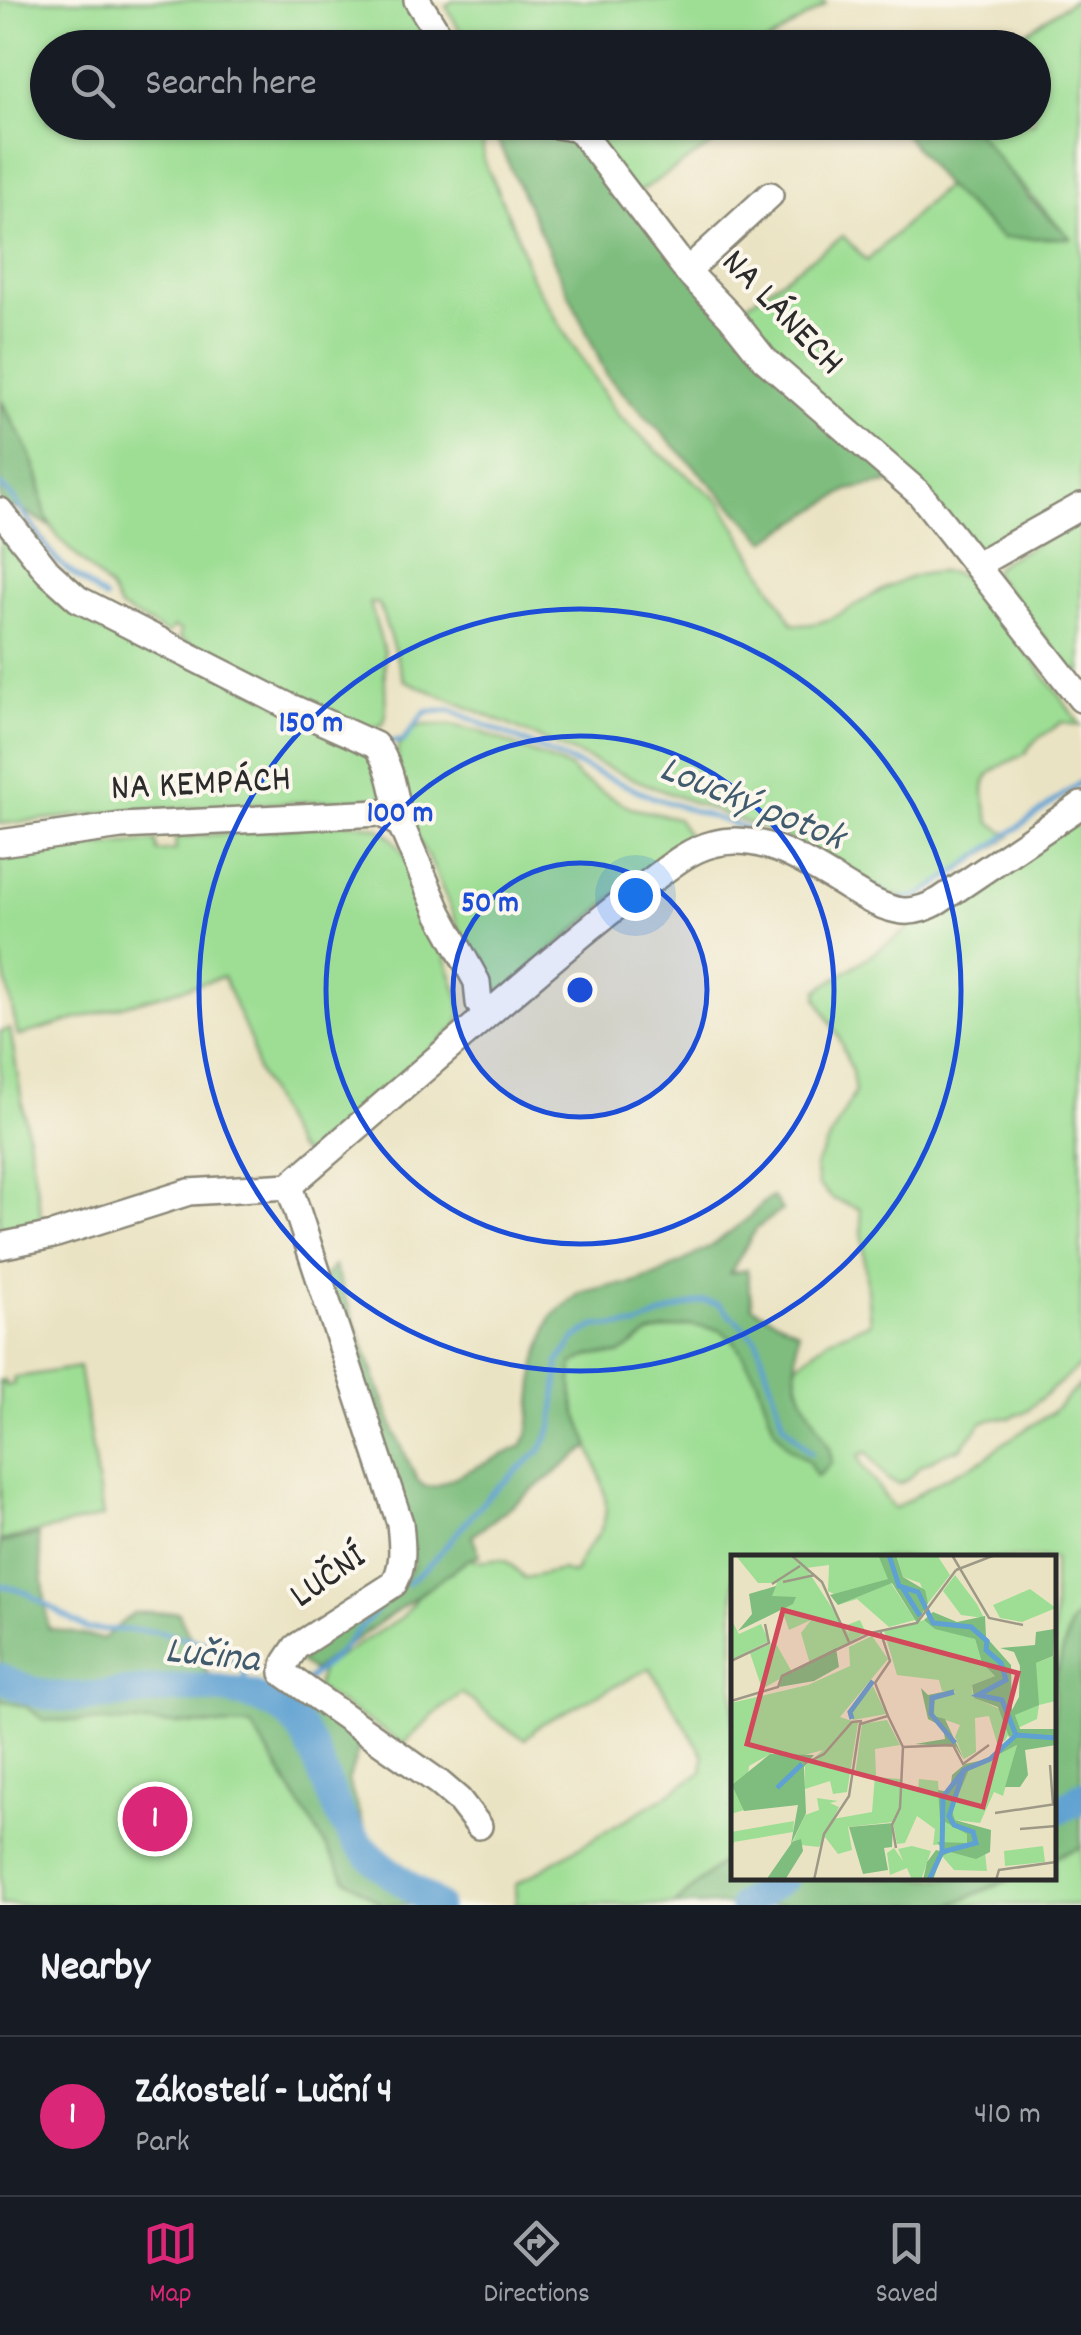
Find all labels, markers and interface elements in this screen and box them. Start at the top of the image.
search box [30,30,1051,140]
icon: search [65,58,120,113]
text: Search here [145,58,317,113]
street label: NA LÁNECH [706,238,856,390]
text: 150 m [279,704,343,747]
water label: Loucký potok [650,743,855,870]
street label: NA KEMPÁCH [109,754,293,818]
text: 100 m [367,794,433,837]
your location [610,870,661,921]
text: 50 m [461,884,519,927]
centre of rings [562,972,598,1008]
street label: LUČNÍ [280,1531,379,1624]
inset map [731,1555,1056,1880]
water label: Lučina [162,1625,264,1692]
pin: 1 [122,1782,188,1856]
text: Nearby [40,1940,150,2000]
text: Zákostelí - Luční 4 [135,2066,393,2121]
text: 1 [69,2093,76,2139]
text: 410 m [974,2093,1041,2139]
text: Park [135,2121,190,2167]
tab: Map [143,2216,198,2316]
tab: Directions [484,2216,590,2316]
tab: Saved [876,2216,938,2316]

